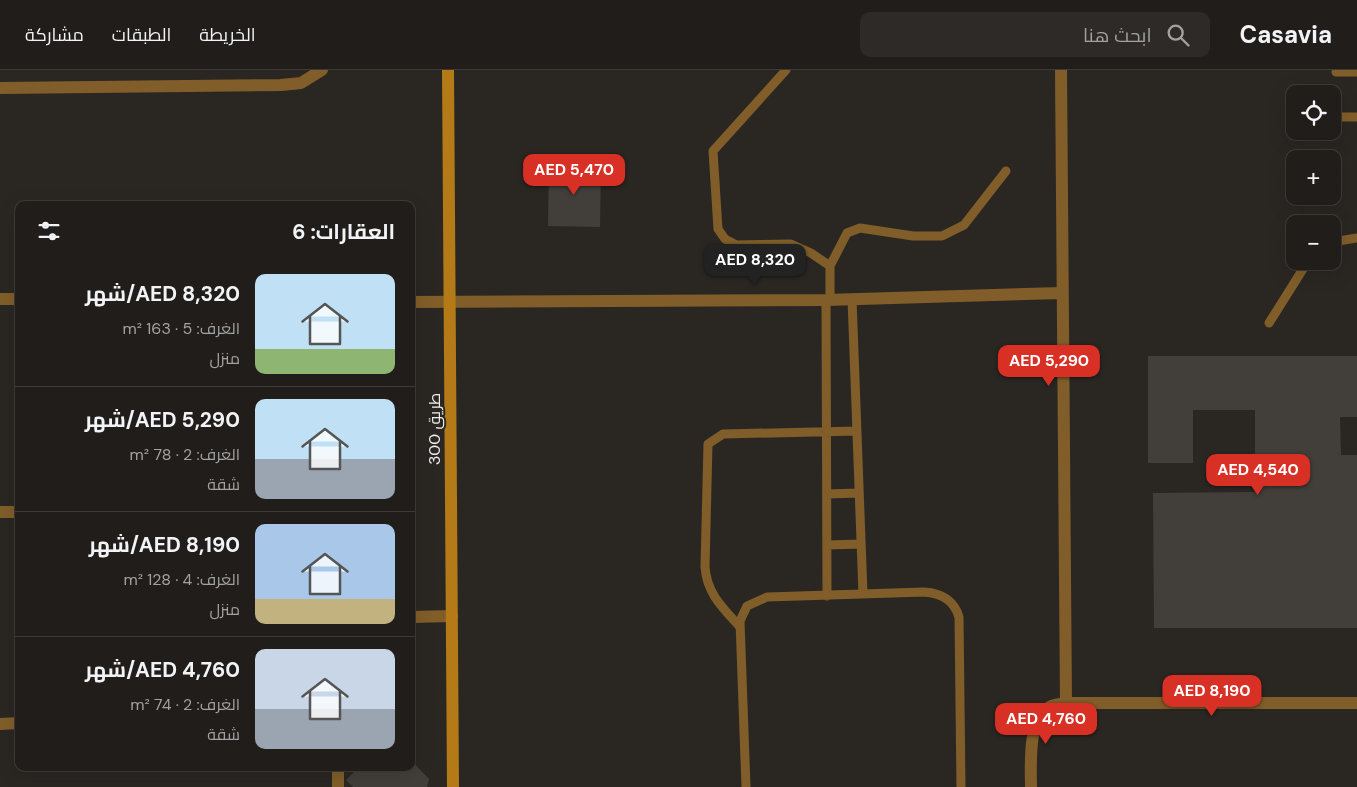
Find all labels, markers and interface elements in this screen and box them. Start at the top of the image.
search box [860,12,1210,57]
text: Casavia [1240,19,1332,50]
icon: search [1164,21,1192,49]
text: مشاركة [25,23,84,47]
text: الطبقات [112,23,171,47]
text: الخريطة [199,23,256,47]
text: ابحث هنا [1083,23,1152,48]
map controls [1286,85,1341,270]
button: locate [1286,85,1341,140]
button: + [1286,150,1341,205]
pin: AED 5,470 [517,154,631,196]
text: AED 5,470 [534,159,614,180]
button: − [1286,215,1341,270]
icon: filters [35,217,63,245]
text: العقارات: 6 [292,218,395,246]
pin: AED 8,320 [698,244,812,286]
text: AED 8,320 [715,249,795,270]
text: AED 8,320/شهر [85,280,240,308]
icon: home [295,294,355,354]
text: الغرف: 5 · 163 m² [123,318,240,339]
pin: AED 5,290 [992,344,1106,387]
text: منزل [210,348,240,369]
text: AED 5,290 [1009,350,1089,371]
street label: طريق 300 [424,393,445,465]
text: AED 5,290/شهر [85,406,240,434]
icon: home [295,419,355,479]
text: الغرف: 2 · 78 m² [130,444,240,465]
pin: AED 4,540 [1201,454,1315,496]
text: AED 4,540 [1217,459,1299,480]
text: شقة [207,474,240,495]
text: AED 8,190/شهر [89,531,240,559]
icon: home [295,544,355,604]
text: الغرف: 4 · 128 m² [123,569,240,590]
text: منزل [210,599,240,620]
text: AED 4,760/شهر [85,656,240,684]
icon: home [295,669,355,729]
pin: AED 8,190 [1155,674,1269,717]
text: AED 8,190 [1173,680,1251,701]
text: الغرف: 2 · 74 m² [130,694,240,715]
pin: AED 4,760 [989,702,1103,745]
text: AED 4,760 [1006,708,1086,729]
text: شقة [207,724,240,745]

